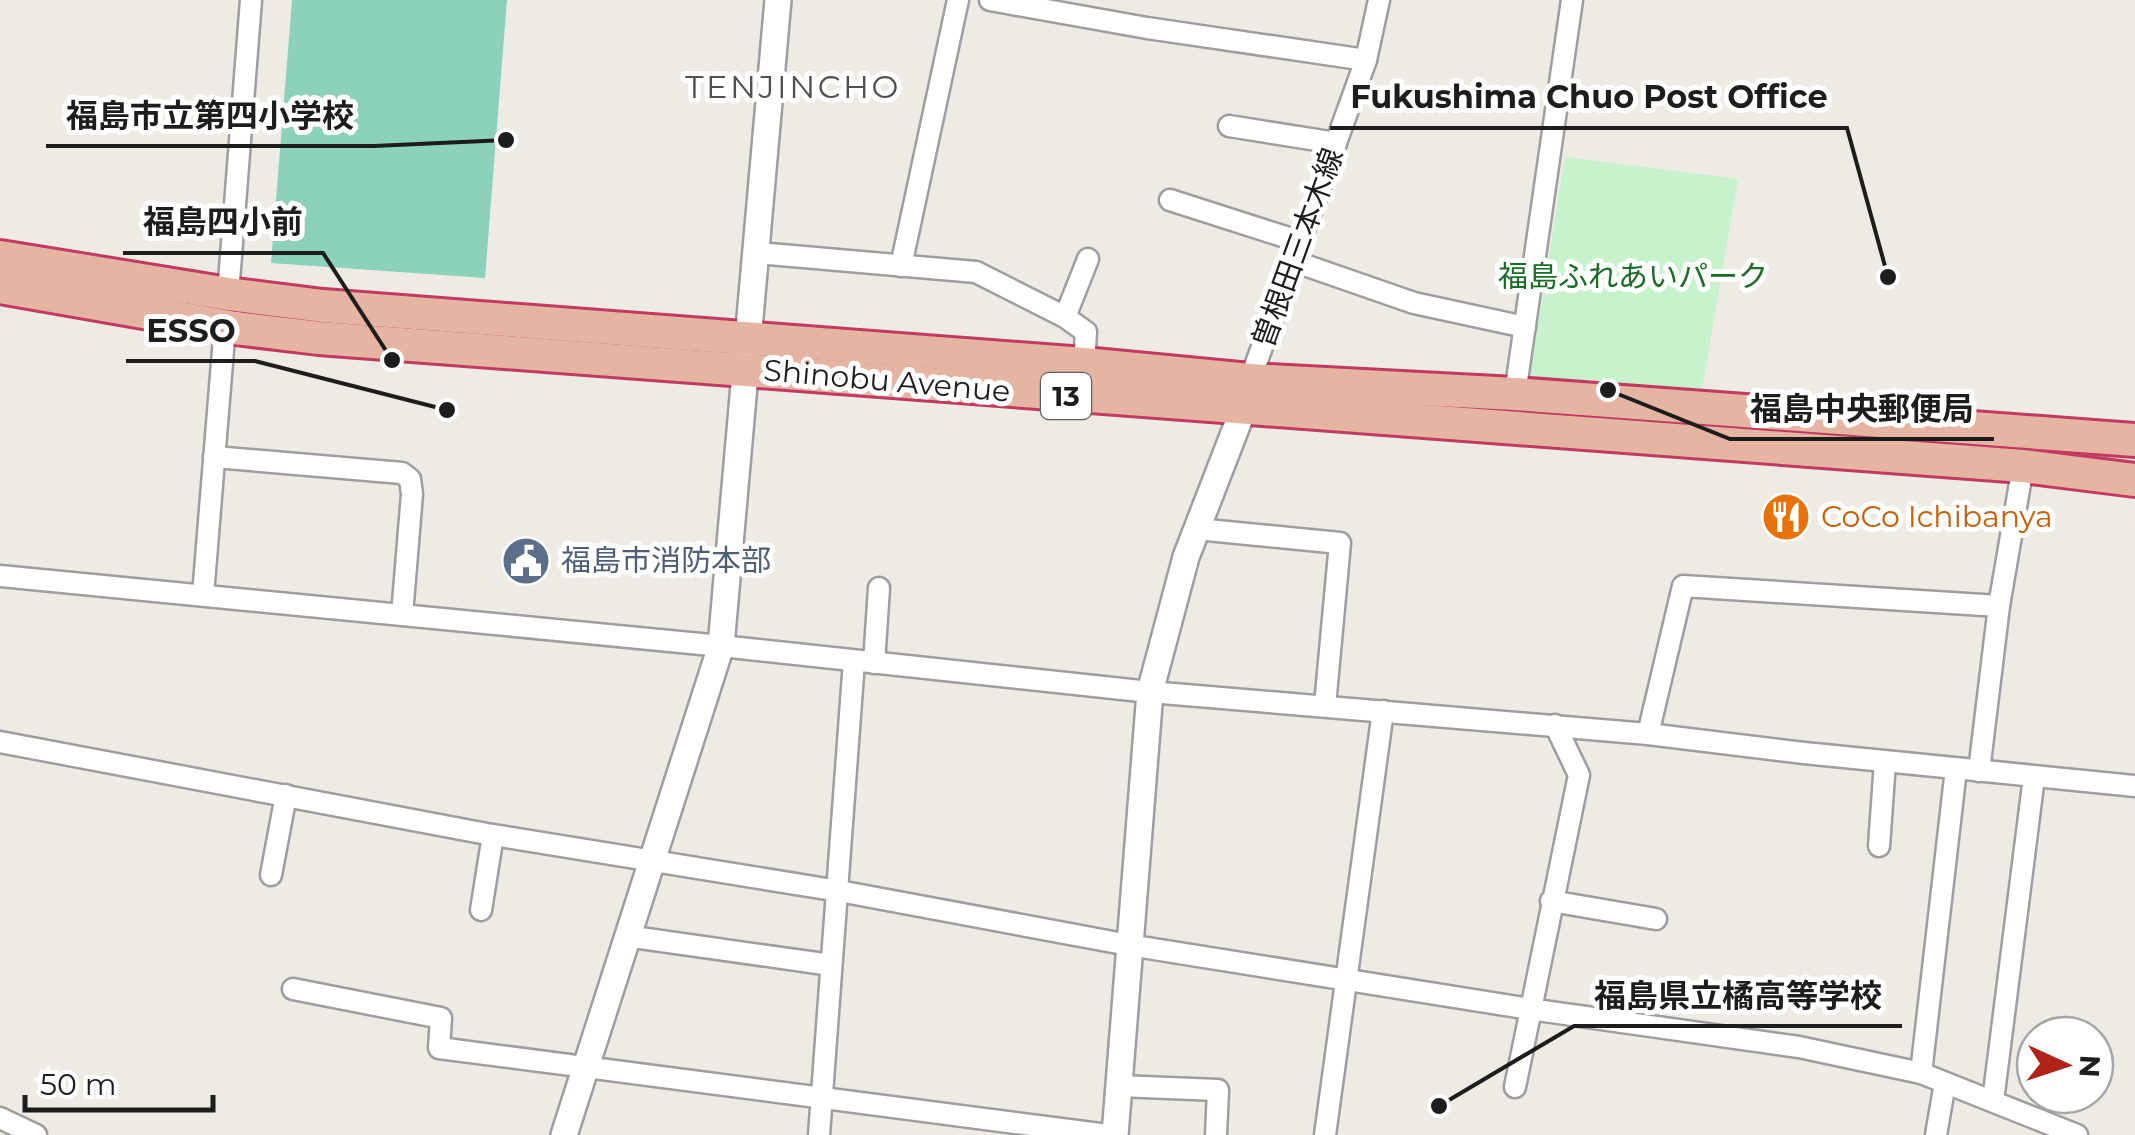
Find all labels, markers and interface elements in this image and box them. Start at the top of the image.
callout: Fukushima Chuo Post Office [1330,66,1847,128]
district label: TENJINCHO [685,67,901,106]
text: Fukushima Chuo Post Office [1350,77,1828,116]
callout: 福島市立第四小学校 [46,84,374,146]
text: 福島市立第四小学校 [66,96,354,135]
street label: 曽根田三本木線 [1244,143,1351,353]
callout: 福島四小前 [123,191,323,253]
text: 福島四小前 [143,202,303,241]
park label: 福島ふれあいパーク [1498,258,1768,295]
callout: ESSO [126,299,255,361]
text: ESSO [146,311,236,350]
street label: Shinobu Avenue [762,351,1012,410]
road number: 13 [1041,373,1091,419]
callout: 福島中央郵便局 [1730,377,1994,439]
text: 福島中央郵便局 [1750,389,1974,428]
restaurant icon: CoCo Ichibanya [1760,491,1812,543]
place label: CoCo Ichibanya [1821,498,2053,535]
public building icon: 福島市消防本部 [500,535,552,587]
place label: 福島市消防本部 [561,542,771,579]
callout: 福島県立橘高等学校 [1574,964,1902,1026]
text: 福島県立橘高等学校 [1594,976,1882,1015]
north arrow [2015,1015,2115,1115]
scale bar [25,1050,212,1112]
text: N [2072,1054,2108,1078]
text: 50 m [40,1066,117,1103]

